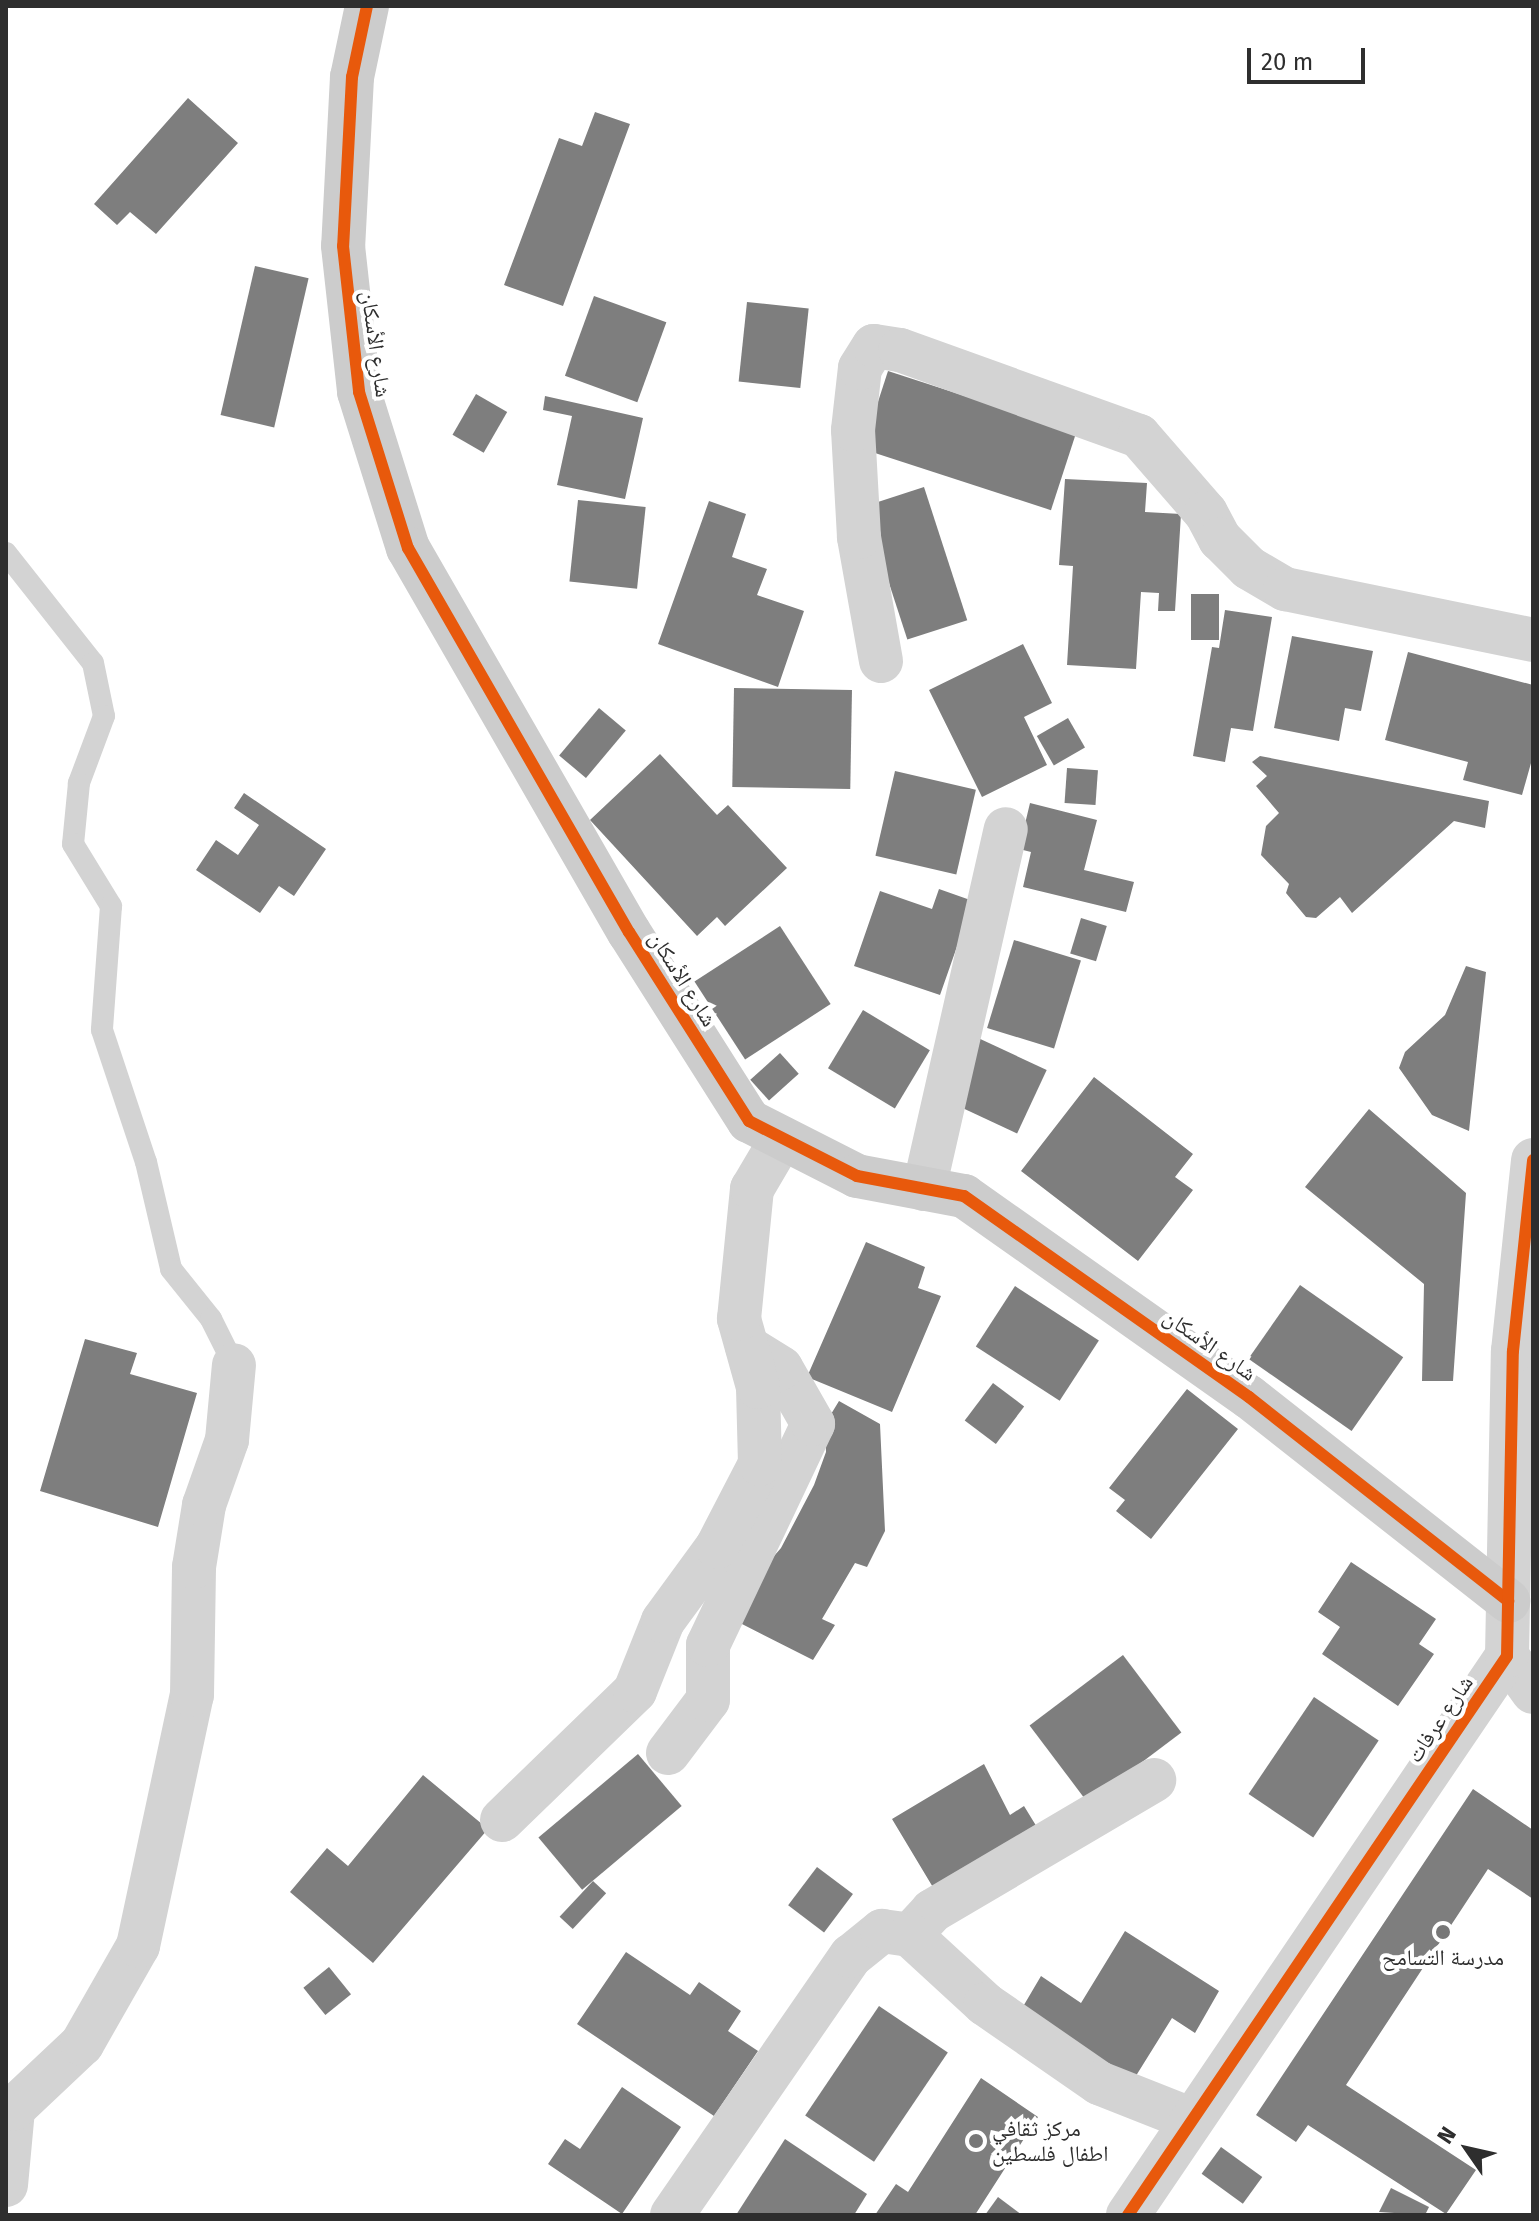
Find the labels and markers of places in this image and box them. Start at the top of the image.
marker: مدرسة التسامح [1434,1923,1452,1941]
place label: مدرسة التسامح [1382,1945,1504,1971]
place label: مركز ثقافي اطفال فلسطين [992,2115,1109,2166]
marker: مركز ثقافي اطفال فلسطين [967,2132,985,2150]

